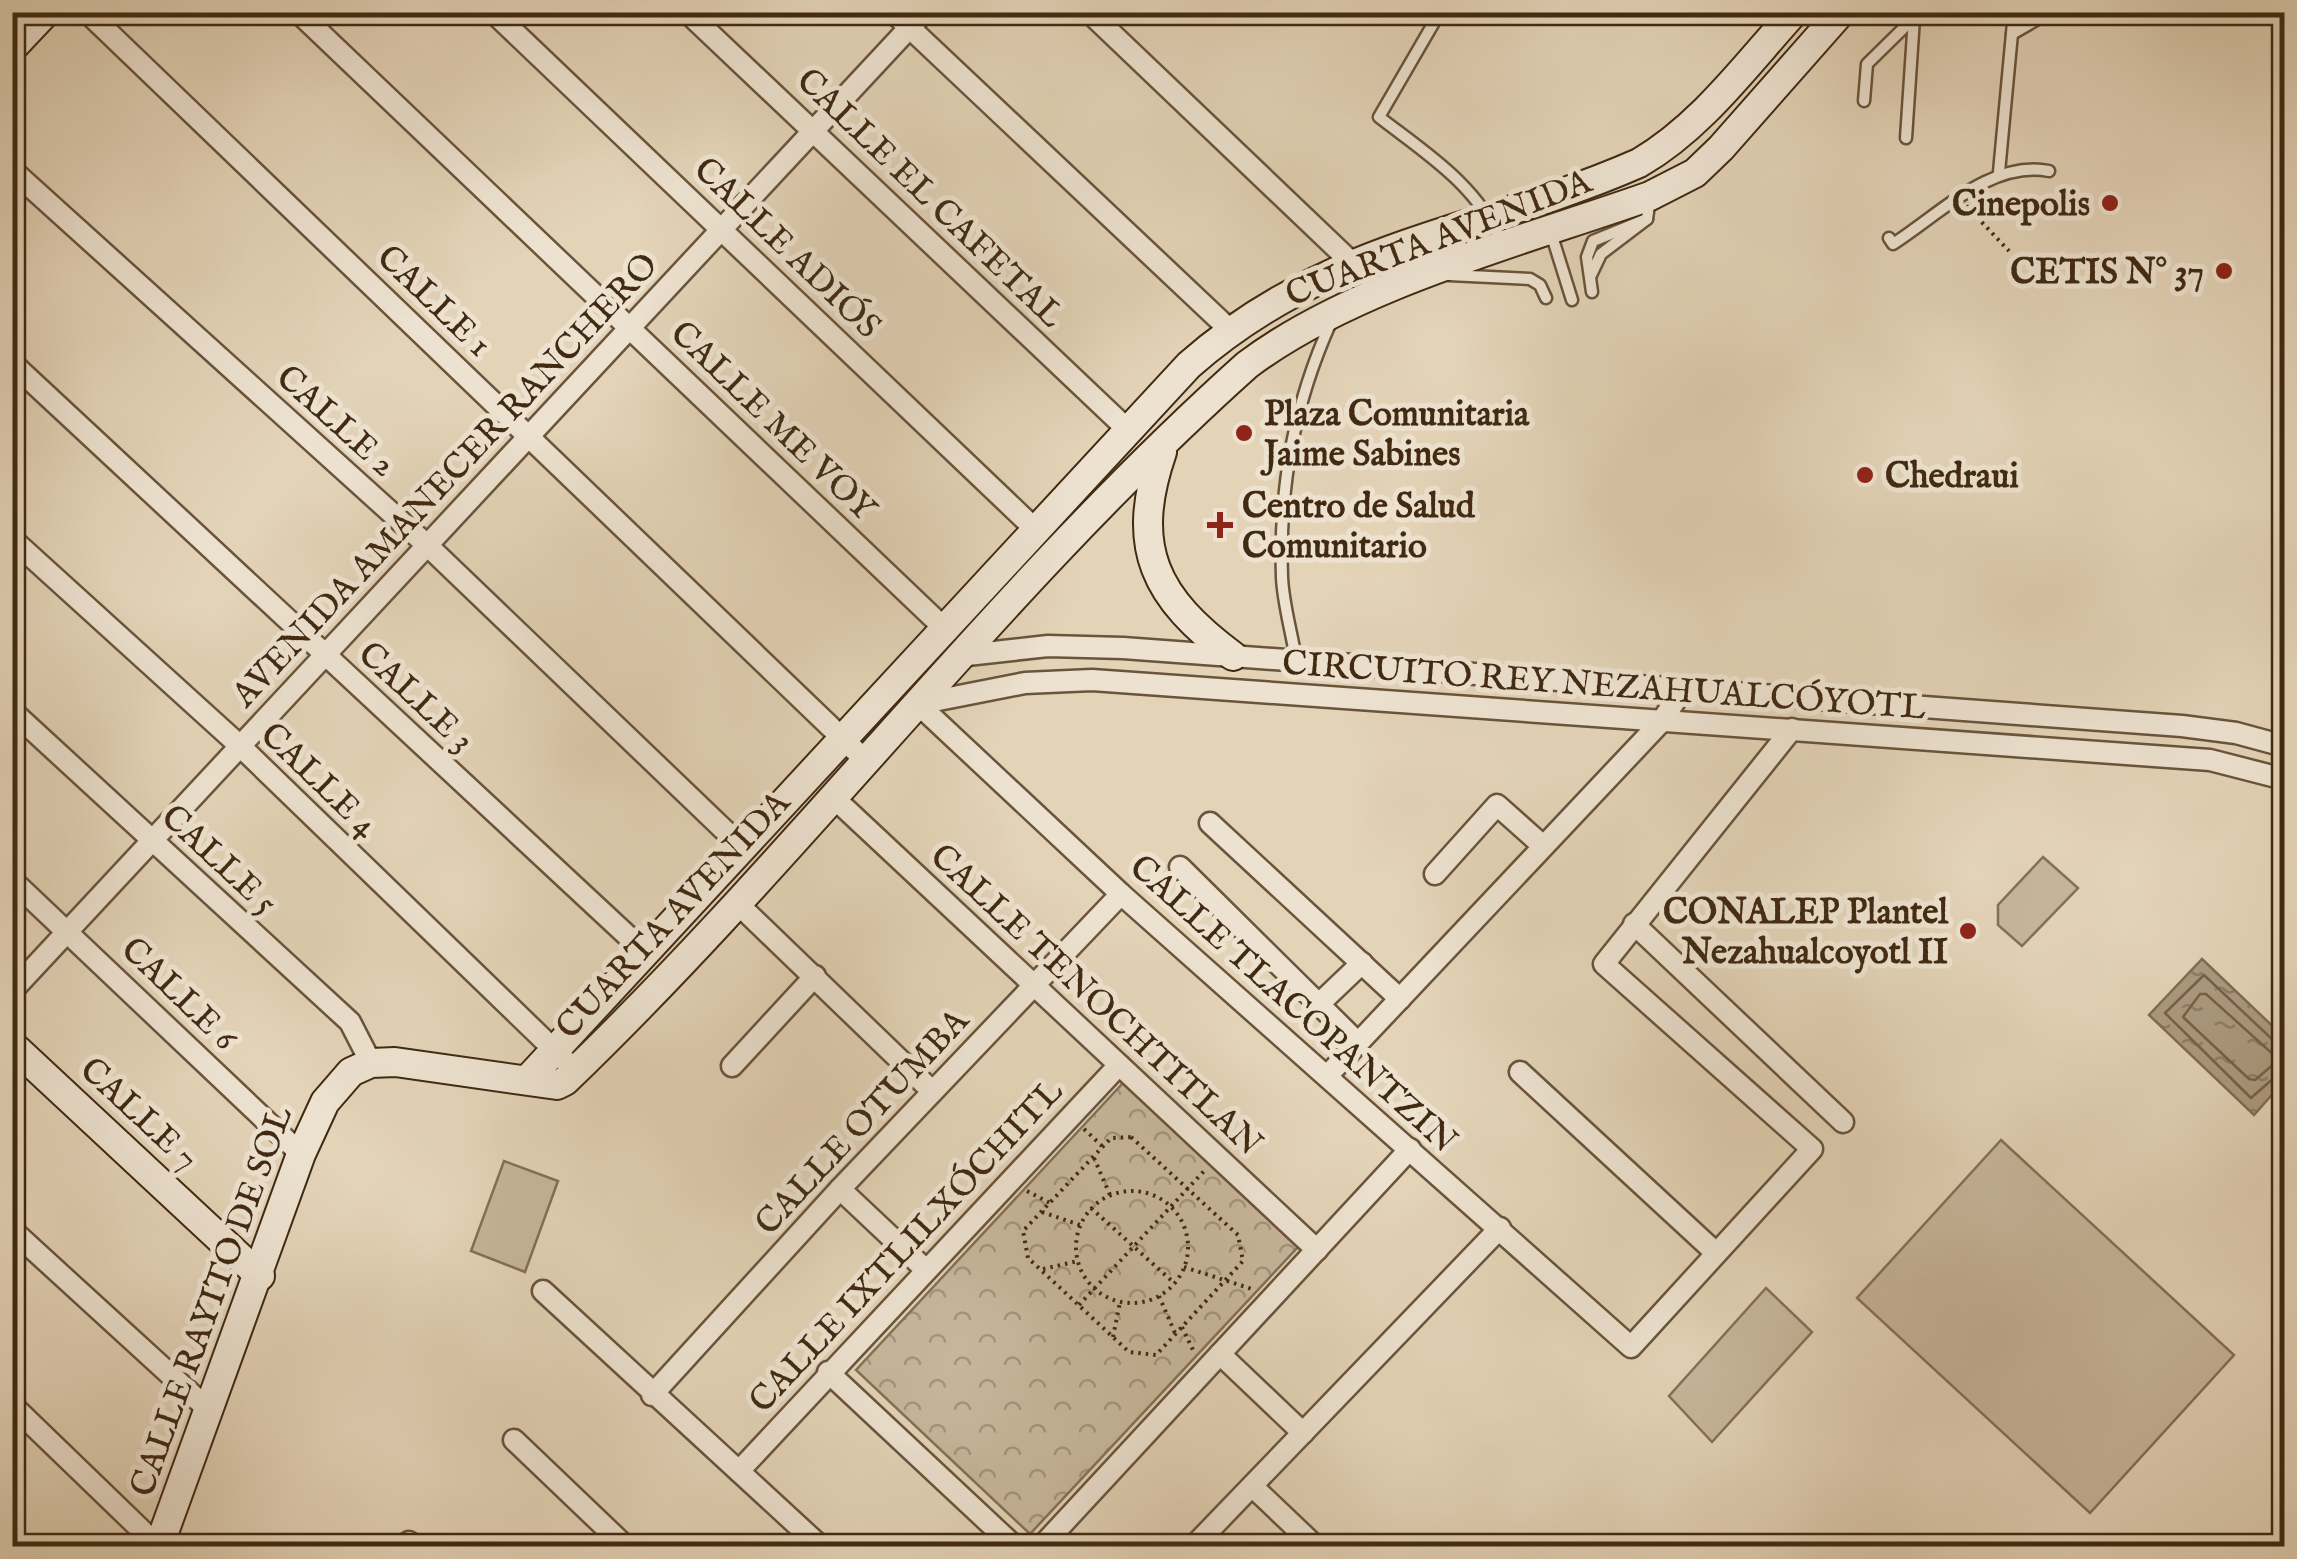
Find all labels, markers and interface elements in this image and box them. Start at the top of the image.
street label: CALLE EL CAFETAL [786,59,1073,338]
street label: CALLE ADIÓS [683,147,890,349]
street label: CUARTA AVENIDA [1279,160,1600,318]
place label: Cinepolis [1952,183,2090,228]
marker: Cinepolis [2099,192,2121,214]
street label: CALLE 1 [366,236,500,368]
street label: AVENIDA AMANECER RANCHERO [222,244,669,718]
place label: CETIS N° 37 [2010,251,2204,296]
marker: CETIS N° 37 [2213,260,2235,282]
street label: CALLE ME VOY [660,312,886,533]
street label: CALLE 2 [266,356,405,488]
place label: Plaza Comunitaria Jaime Sabines [1260,393,1530,478]
marker: Plaza Comunitaria Jaime Sabines [1233,422,1255,444]
place label: Chedraui [1885,455,2019,500]
marker: Chedraui [1854,464,1876,486]
place label: Centro de Salud Comunitario [1242,485,1476,570]
marker: Centro de Salud Comunitario [1207,512,1233,538]
street label: CALLE 3 [348,633,483,763]
street label: CIRCUITO REY NEZAHUALCÓYOTL [1281,641,1927,731]
street label: CALLE 4 [250,713,387,848]
street label: CUARTA AVENIDA [547,781,802,1050]
street label: CALLE 5 [151,796,286,926]
street label: CALLE TENOCHTITLAN [920,835,1271,1167]
street label: CALLE TLACOPANTZIN [1119,846,1466,1164]
place label: CONALEP Plantel Nezahualcoyotl II [1663,891,1949,976]
marker: CONALEP Plantel Nezahualcoyotl II [1957,920,1979,942]
street label: CALLE 6 [111,928,247,1062]
street label: CALLE OTUMBA [746,999,981,1246]
street label: CALLE 7 [69,1048,207,1181]
street label: CALLE IXTLILXÓCHITL [739,1069,1074,1423]
street label: CALLE RAYITO DE SOL [121,1100,304,1503]

